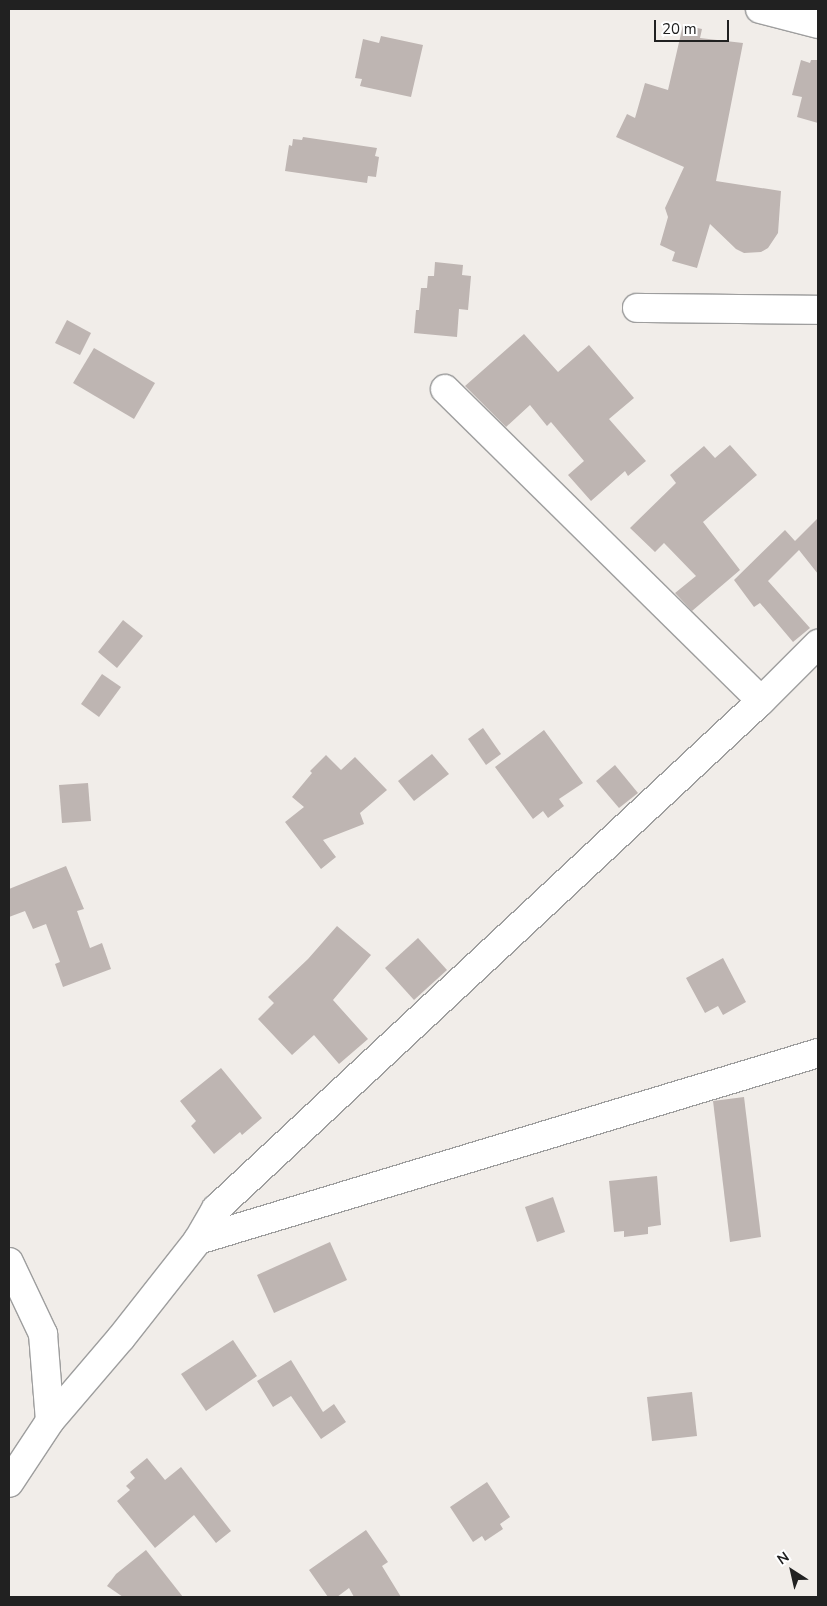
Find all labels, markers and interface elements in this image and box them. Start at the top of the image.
scale bar [657,10,732,42]
text: 20 m [662,19,697,39]
north arrow [767,1546,817,1596]
text: N [773,1548,793,1569]

